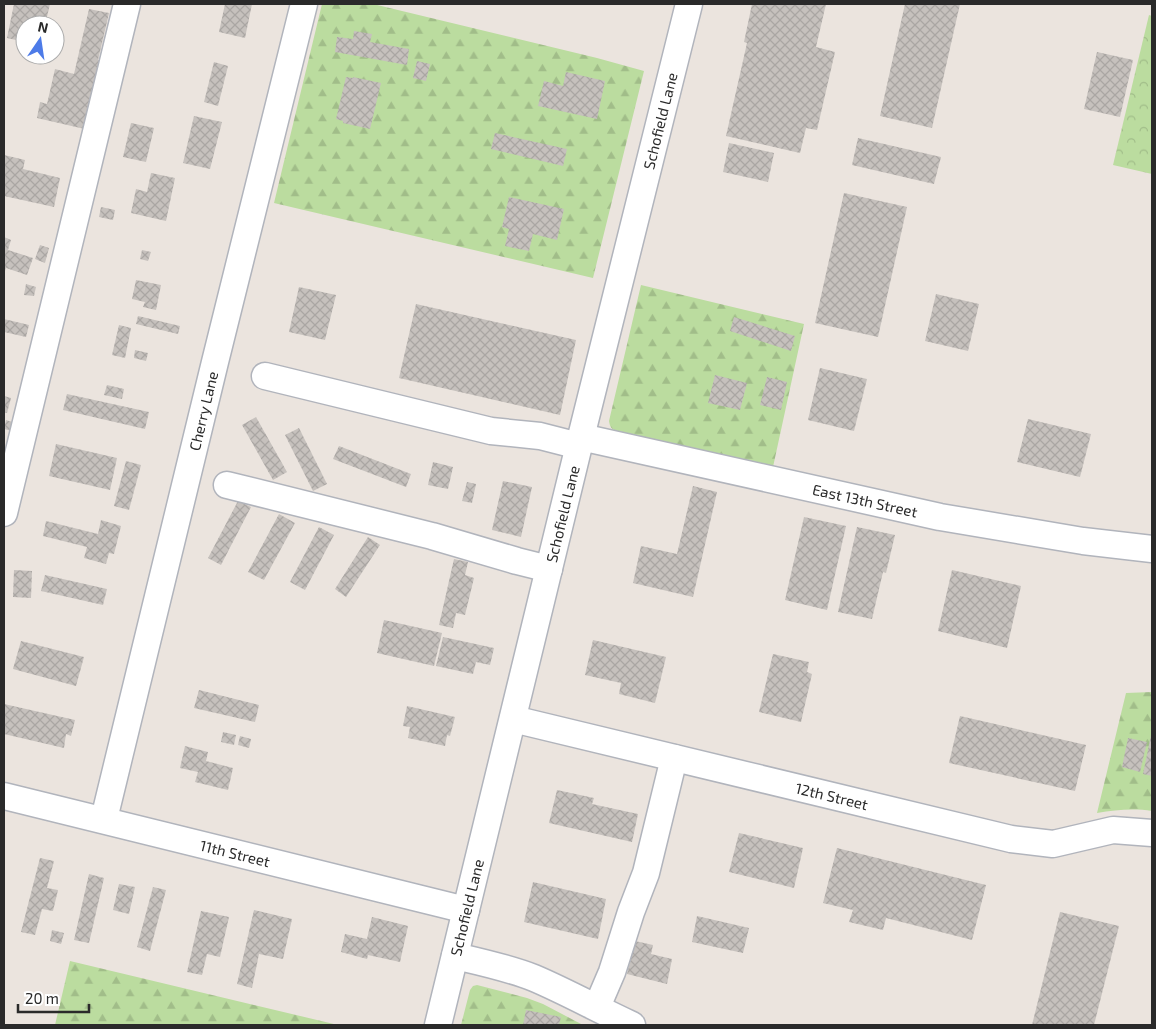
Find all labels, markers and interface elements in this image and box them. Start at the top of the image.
north arrow [15,15,65,65]
text: N [36,17,50,36]
street label: Schofield Lane [639,70,681,171]
street label: Cherry Lane [185,369,221,452]
street label: Schofield Lane [542,464,583,564]
street label: East 13th Street [811,480,920,521]
street label: 12th Street [794,778,870,813]
street label: 11th Street [198,836,272,870]
street label: Schofield Lane [446,857,487,958]
scale bar [18,982,89,1014]
text: 20 m [25,989,59,1007]

